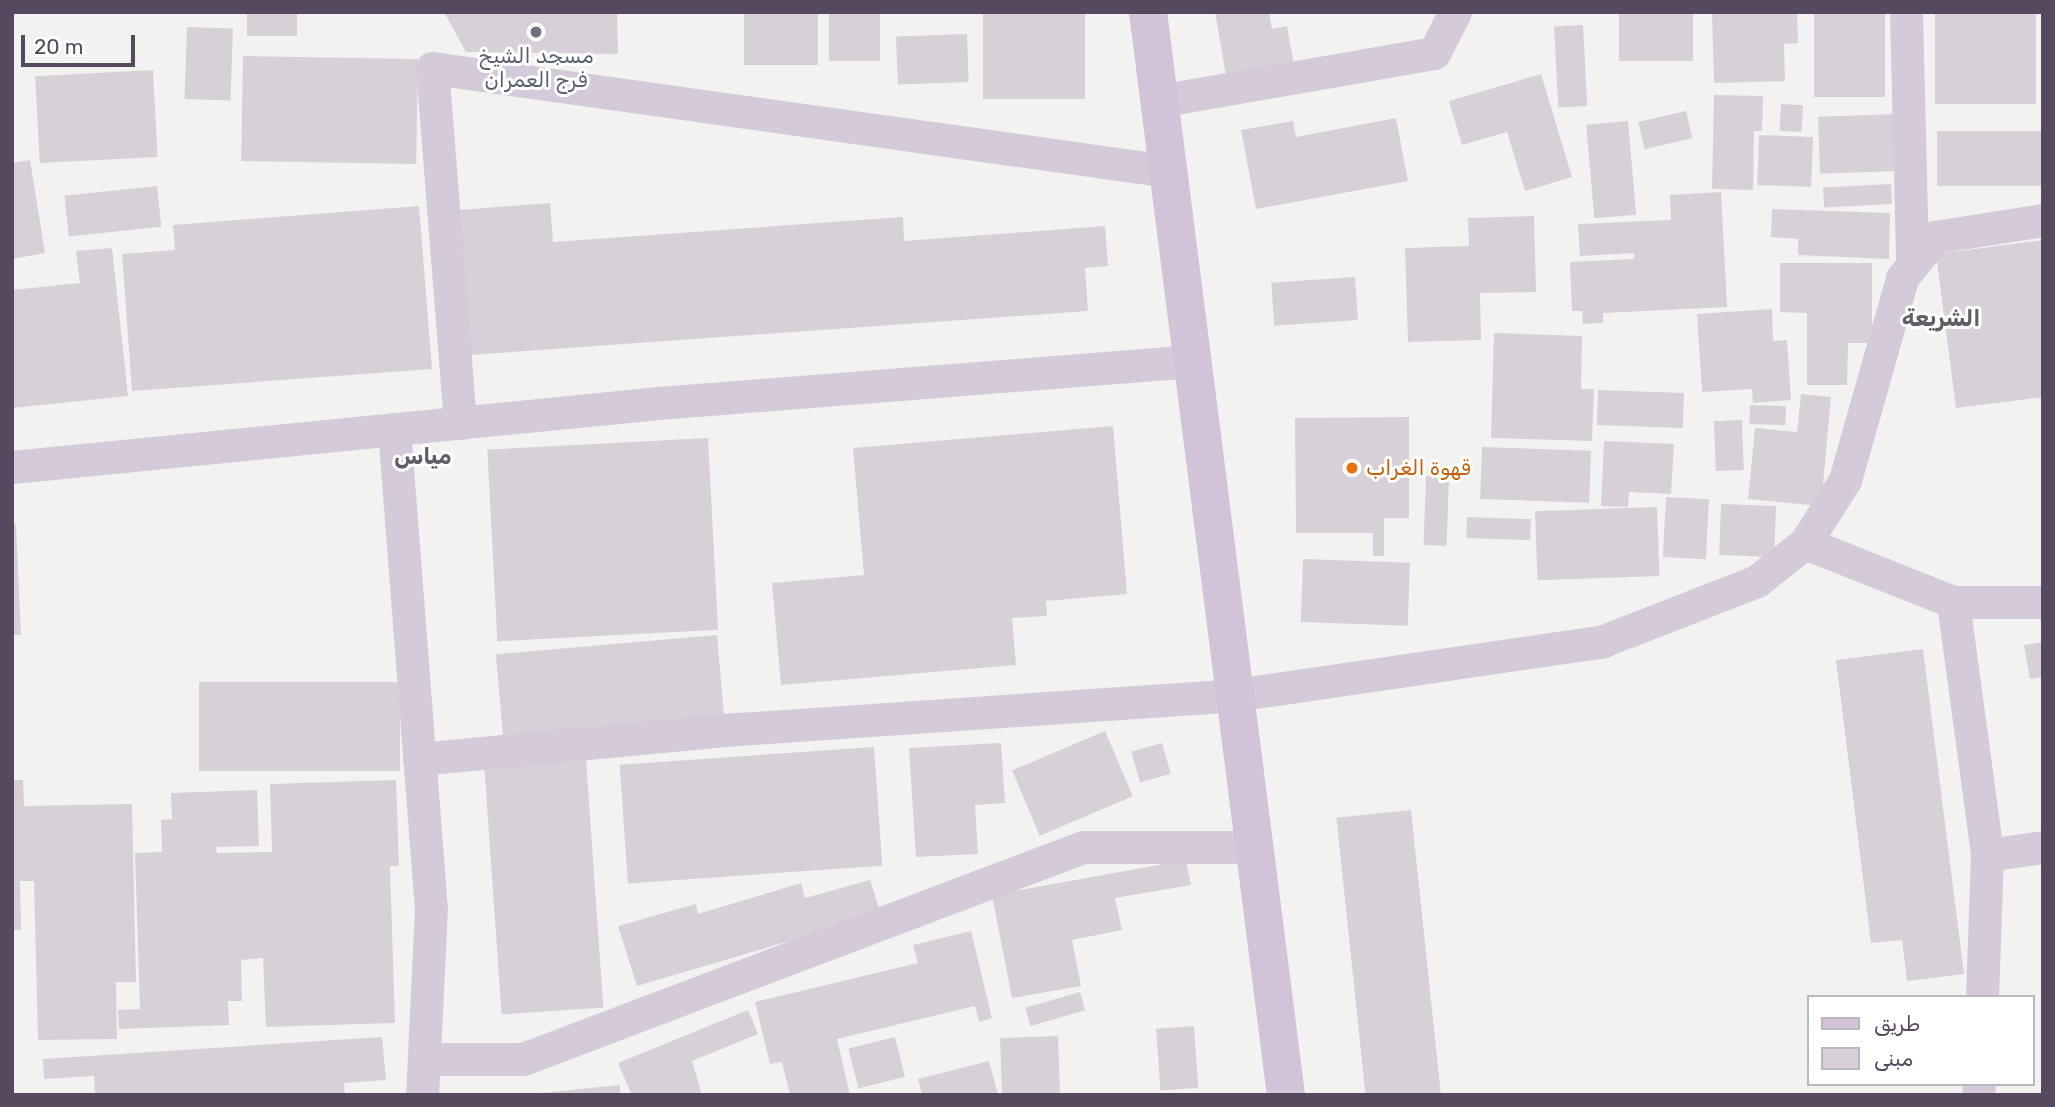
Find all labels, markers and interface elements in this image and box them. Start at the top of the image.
scale bar [24,21,138,65]
marker: مسجد الشيخ فرج العمران [528,24,544,40]
text: 20 m [34,34,83,59]
place label: مسجد الشيخ فرج العمران [478,43,594,93]
district label: الشريعة [1902,304,1980,332]
district label: مياس [394,442,452,470]
place label: قهوة الغراب [1366,455,1471,481]
marker: قهوة الغراب [1344,460,1360,476]
legend [1806,995,2034,1086]
text: طريق [1874,1011,1920,1036]
text: مبنى [1874,1046,1913,1071]

